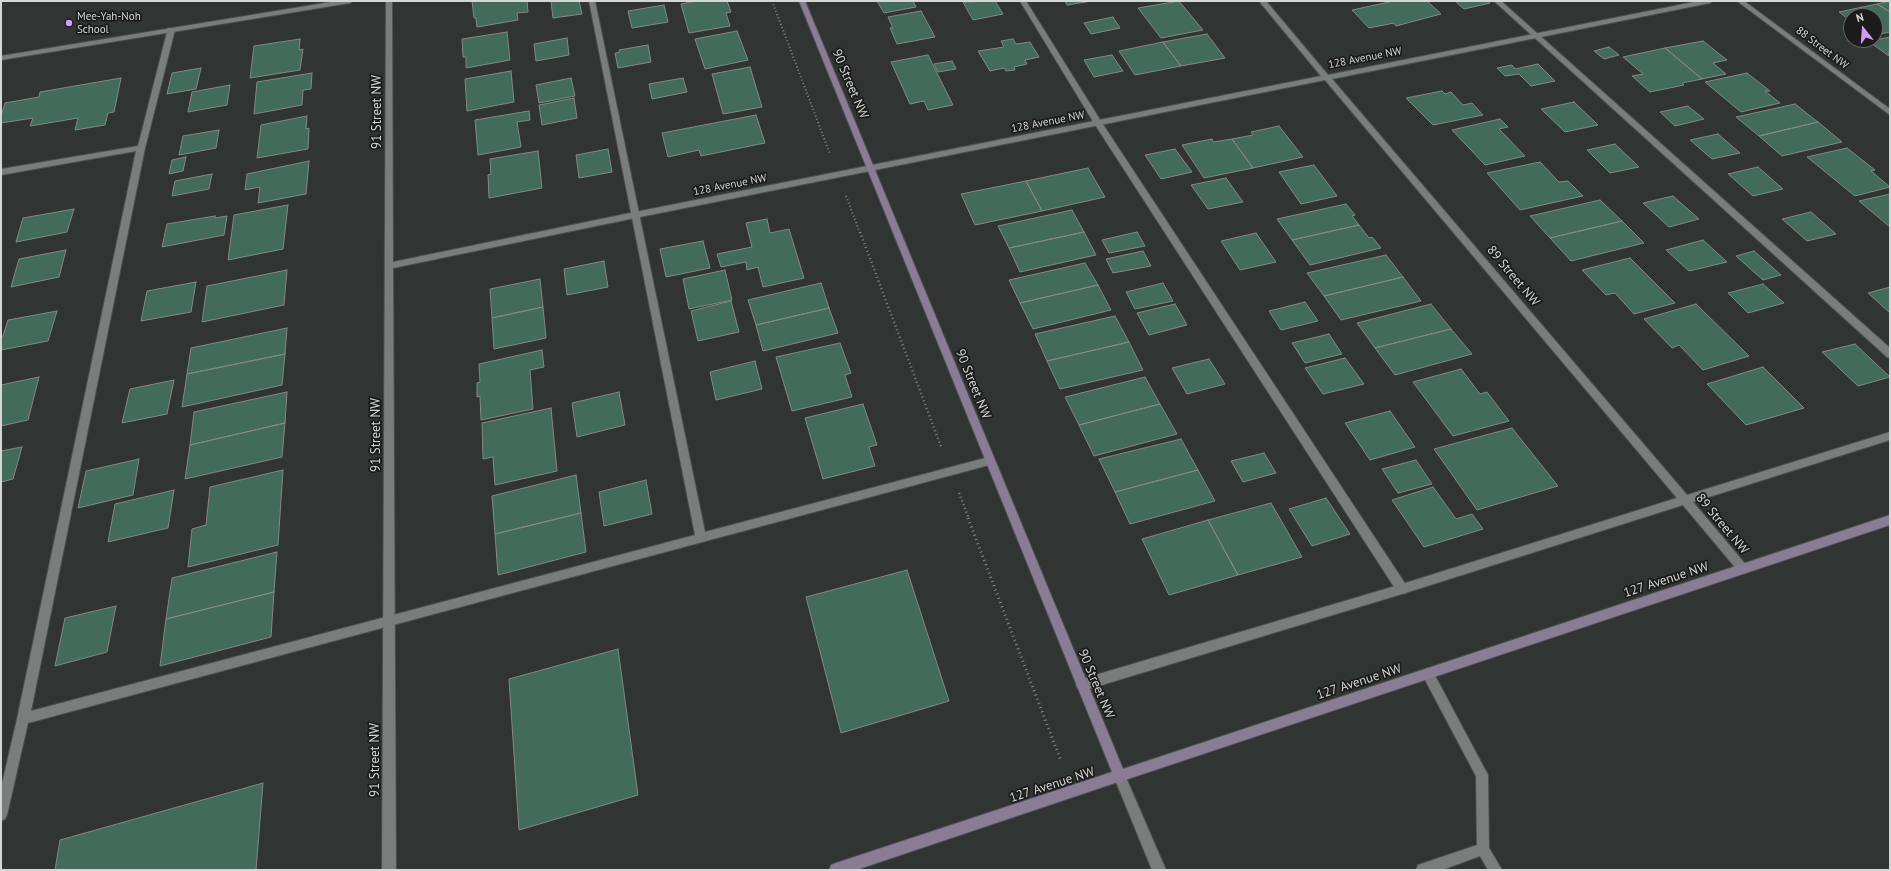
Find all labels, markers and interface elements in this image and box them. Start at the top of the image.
north arrow [1843,8,1883,48]
place label: Mee-Yah-Noh School [77,10,141,36]
text: N [1854,10,1865,25]
marker: Mee-Yah-Noh School [64,18,74,28]
street label: 88 Street NW [1793,24,1851,72]
street label: 128 Avenue NW [1327,44,1403,72]
street label: 90 Street NW [828,47,872,121]
street label: 91 Street NW [369,75,385,149]
street label: 128 Avenue NW [1010,108,1086,136]
street label: 128 Avenue NW [692,171,768,199]
street label: 89 Street NW [1483,243,1543,309]
street label: 90 Street NW [952,347,994,421]
street label: 91 Street NW [368,398,384,472]
street label: 89 Street NW [1692,491,1752,557]
street label: 127 Avenue NW [1622,559,1710,601]
street label: 90 Street NW [1074,647,1118,721]
street label: 127 Avenue NW [1315,661,1403,703]
street label: 91 Street NW [367,723,383,797]
street label: 127 Avenue NW [1008,764,1096,806]

